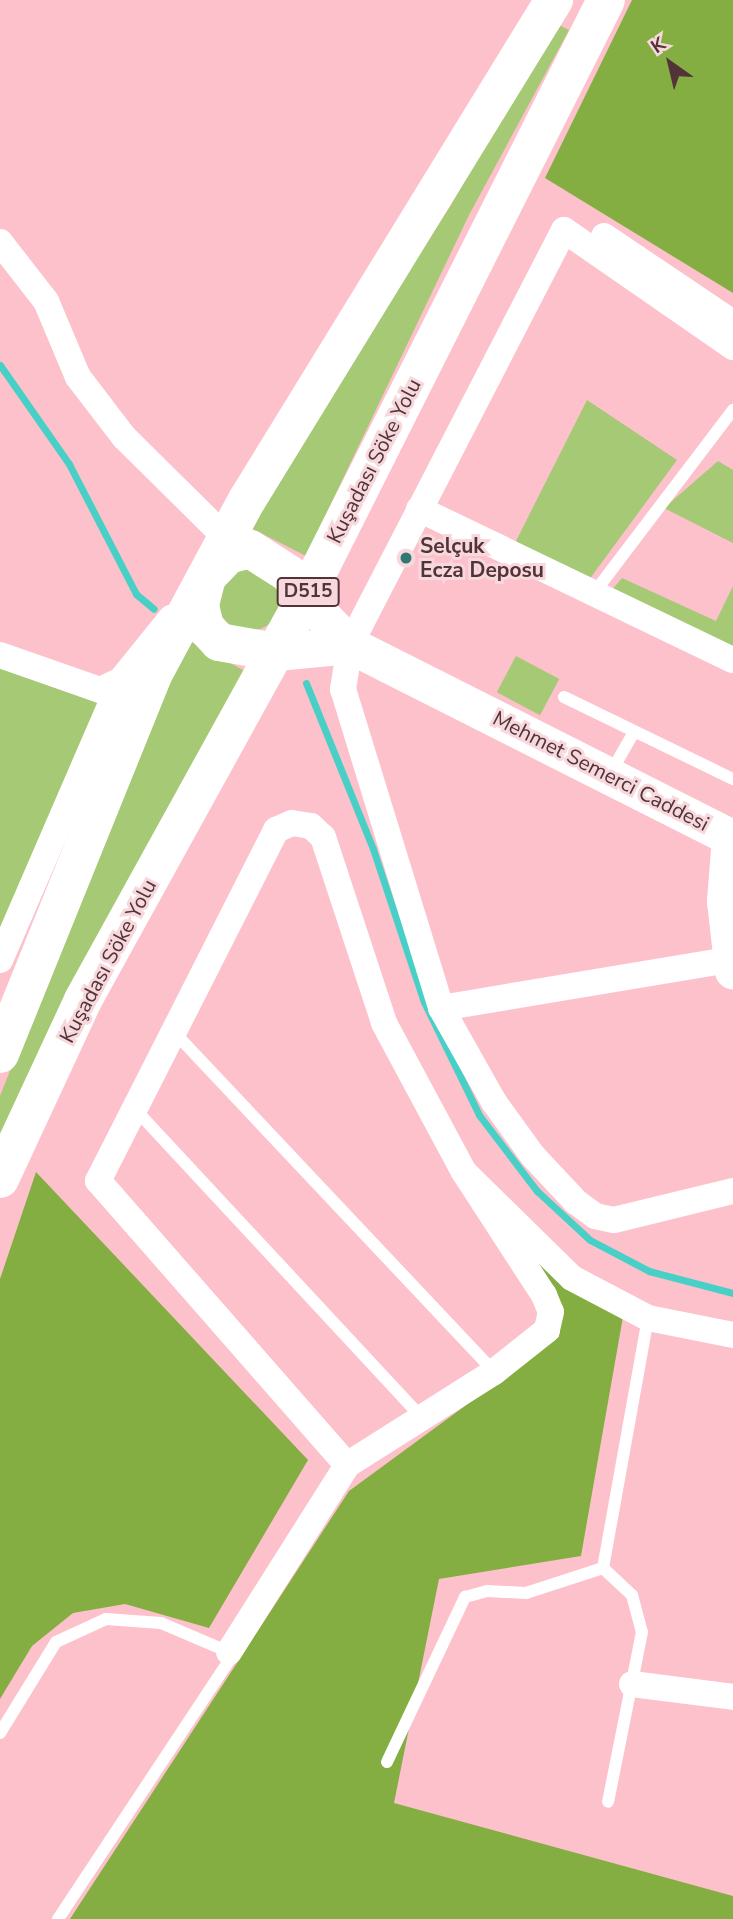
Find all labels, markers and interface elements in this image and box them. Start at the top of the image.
north arrow [635,28,705,98]
text: K [646,31,671,60]
street label: Kuşadası Söke Yolu [322,374,426,548]
place label: Selçuk Ecza Deposu [420,533,544,583]
marker: Selçuk Ecza Deposu [398,550,414,566]
road number: D515 [276,576,340,608]
street label: Mehmet Semerci Caddesi [489,705,713,837]
street label: Kuşadası Söke Yolu [54,875,162,1047]

